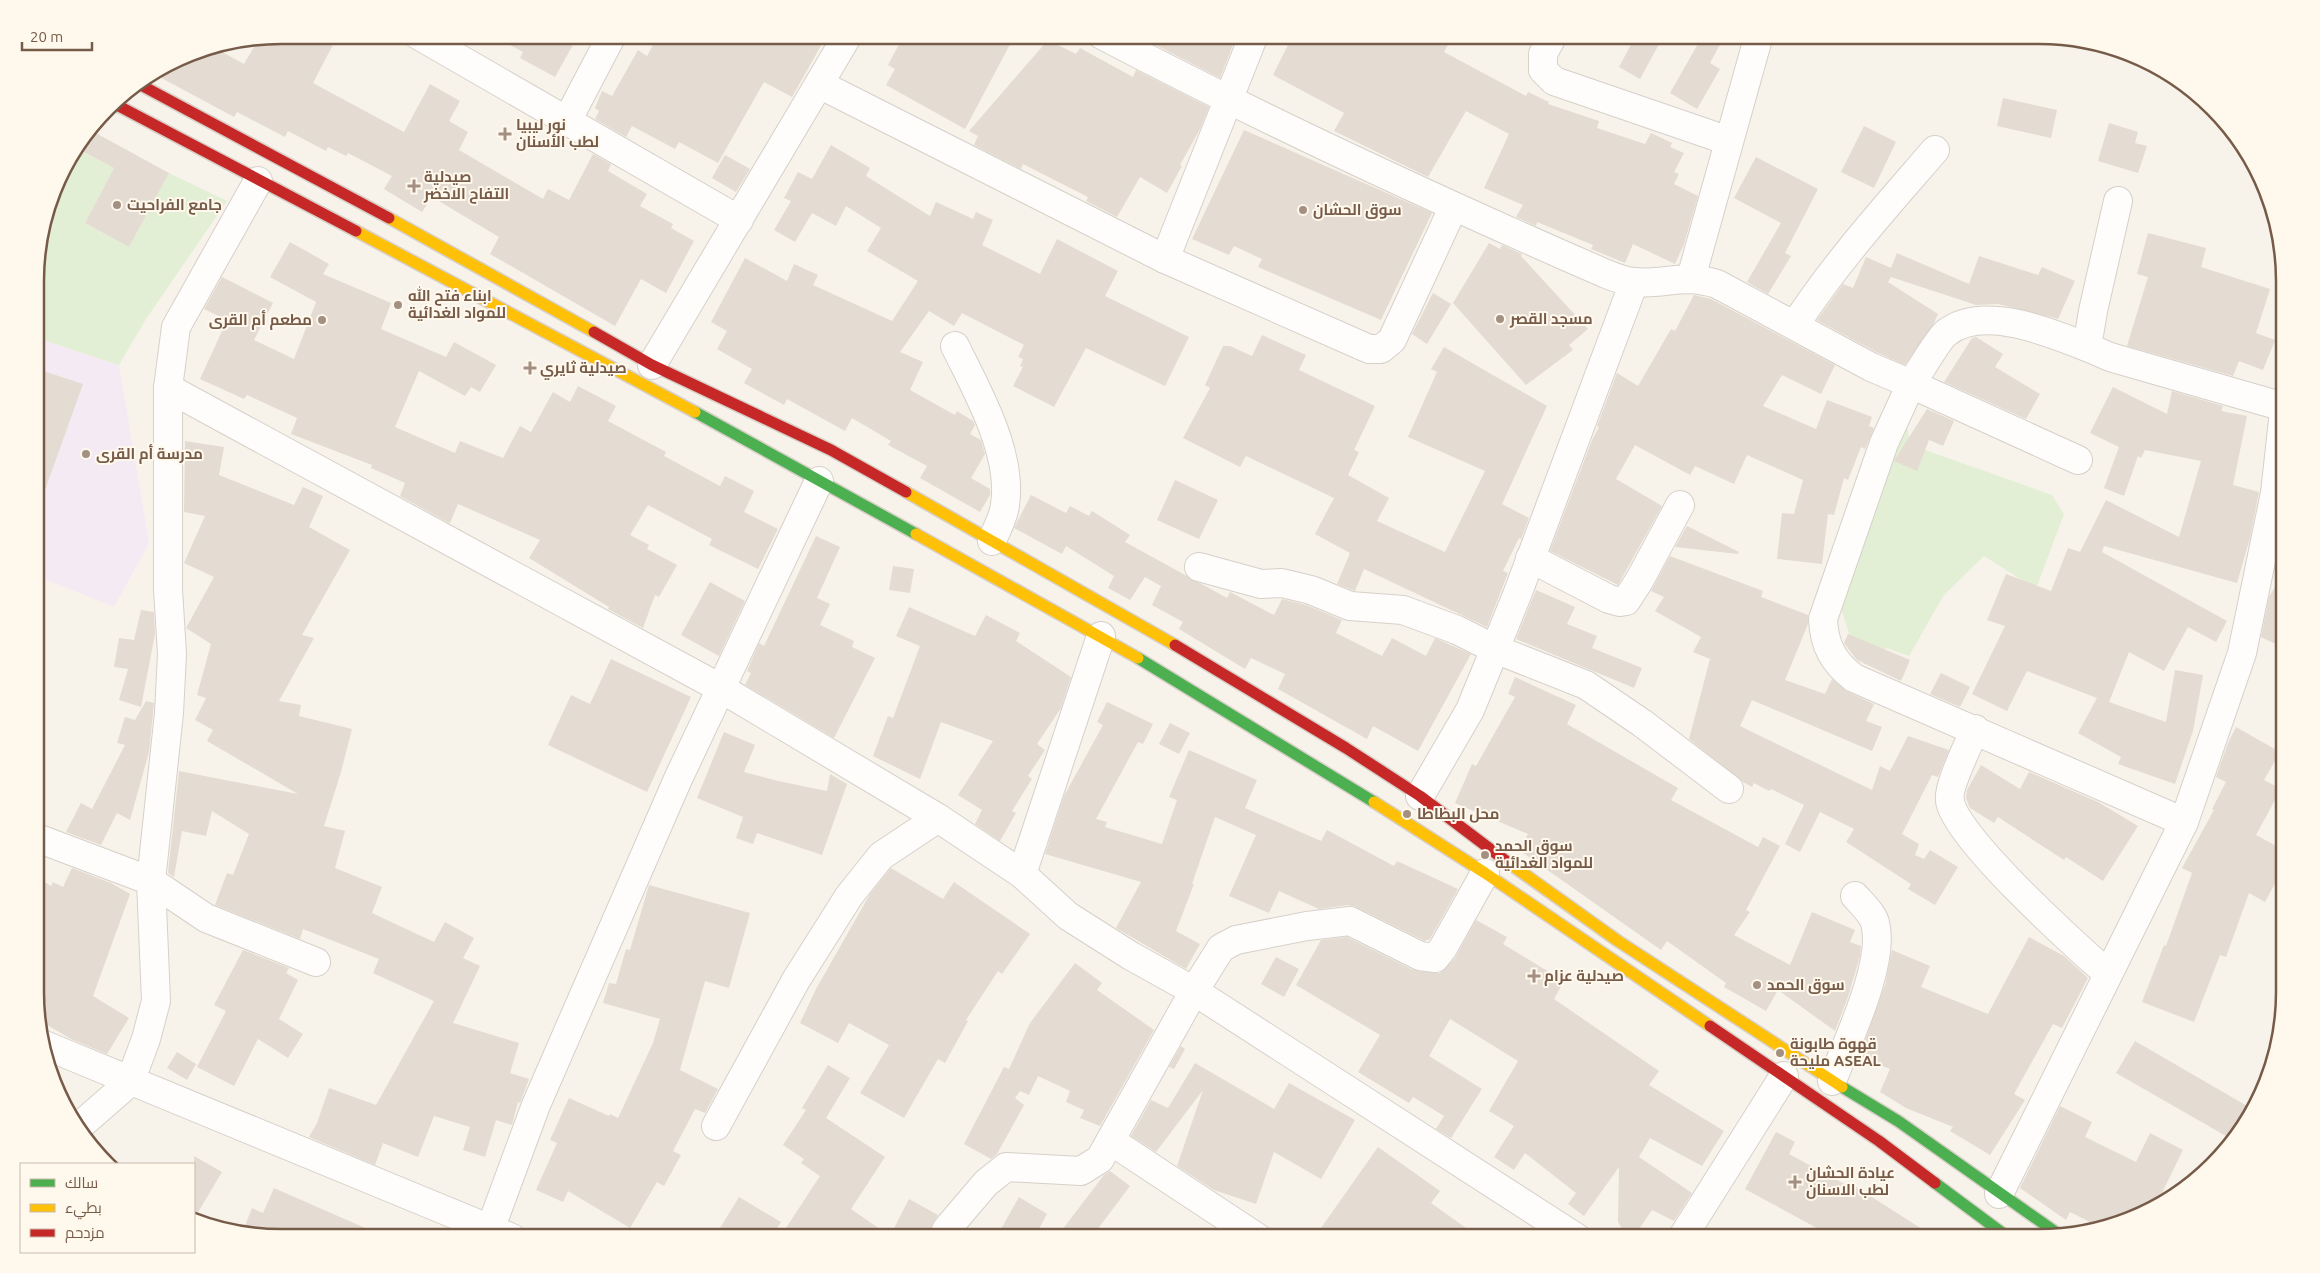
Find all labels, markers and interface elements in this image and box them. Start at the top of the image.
scale bar [22,20,92,52]
text: 20 m [30,28,63,45]
place label: نور ليبيا لطب الأسنان [516,116,599,151]
marker: نور ليبيا لطب الأسنان [498,127,512,141]
place label: صيدلية التفاح الاخضر [423,168,509,204]
marker: صيدلية التفاح الاخضر [408,180,420,192]
place label: جامع الفراحيت [127,196,222,215]
marker: جامع الفراحيت [111,199,123,211]
place label: سوق الحشان [1313,201,1402,219]
marker: سوق الحشان [1297,204,1309,216]
place label: ابناء فتح الله للمواد الغدائية [408,285,506,322]
marker: ابناء فتح الله للمواد الغدائية [392,299,404,311]
place label: مطعم أم القرى [209,310,312,330]
place label: مسجد القصر [1509,310,1593,328]
marker: مسجد القصر [1494,313,1506,325]
marker: مطعم أم القرى [316,314,328,326]
place label: صيدلية ثايري [540,359,627,380]
marker: صيدلية ثايري [524,362,536,374]
place label: مدرسة أم القرى [96,444,203,464]
marker: مدرسة أم القرى [80,448,92,460]
place label: محل البطاطا [1417,805,1499,823]
marker: محل البطاطا [1401,808,1413,820]
place label: سوق الحمد للمواد الغدائية [1495,837,1593,872]
marker: سوق الحمد للمواد الغدائية [1479,849,1491,861]
place label: صيدلية عزام [1544,967,1624,986]
marker: صيدلية عزام [1528,970,1540,982]
place label: سوق الحمد [1767,976,1845,994]
marker: سوق الحمد [1751,979,1763,991]
place label: قهوة طابونة مليحة ASEAL [1790,1035,1881,1069]
marker: قهوة طابونة مليحة ASEAL [1774,1047,1786,1059]
legend [20,1163,195,1253]
place label: عيادة الحشان لطب الاسنان [1806,1164,1895,1199]
text: سالك [65,1174,98,1191]
marker: عيادة الحشان لطب الاسنان [1788,1175,1802,1189]
text: بطيء [65,1199,102,1220]
text: مزدحم [65,1224,105,1243]

